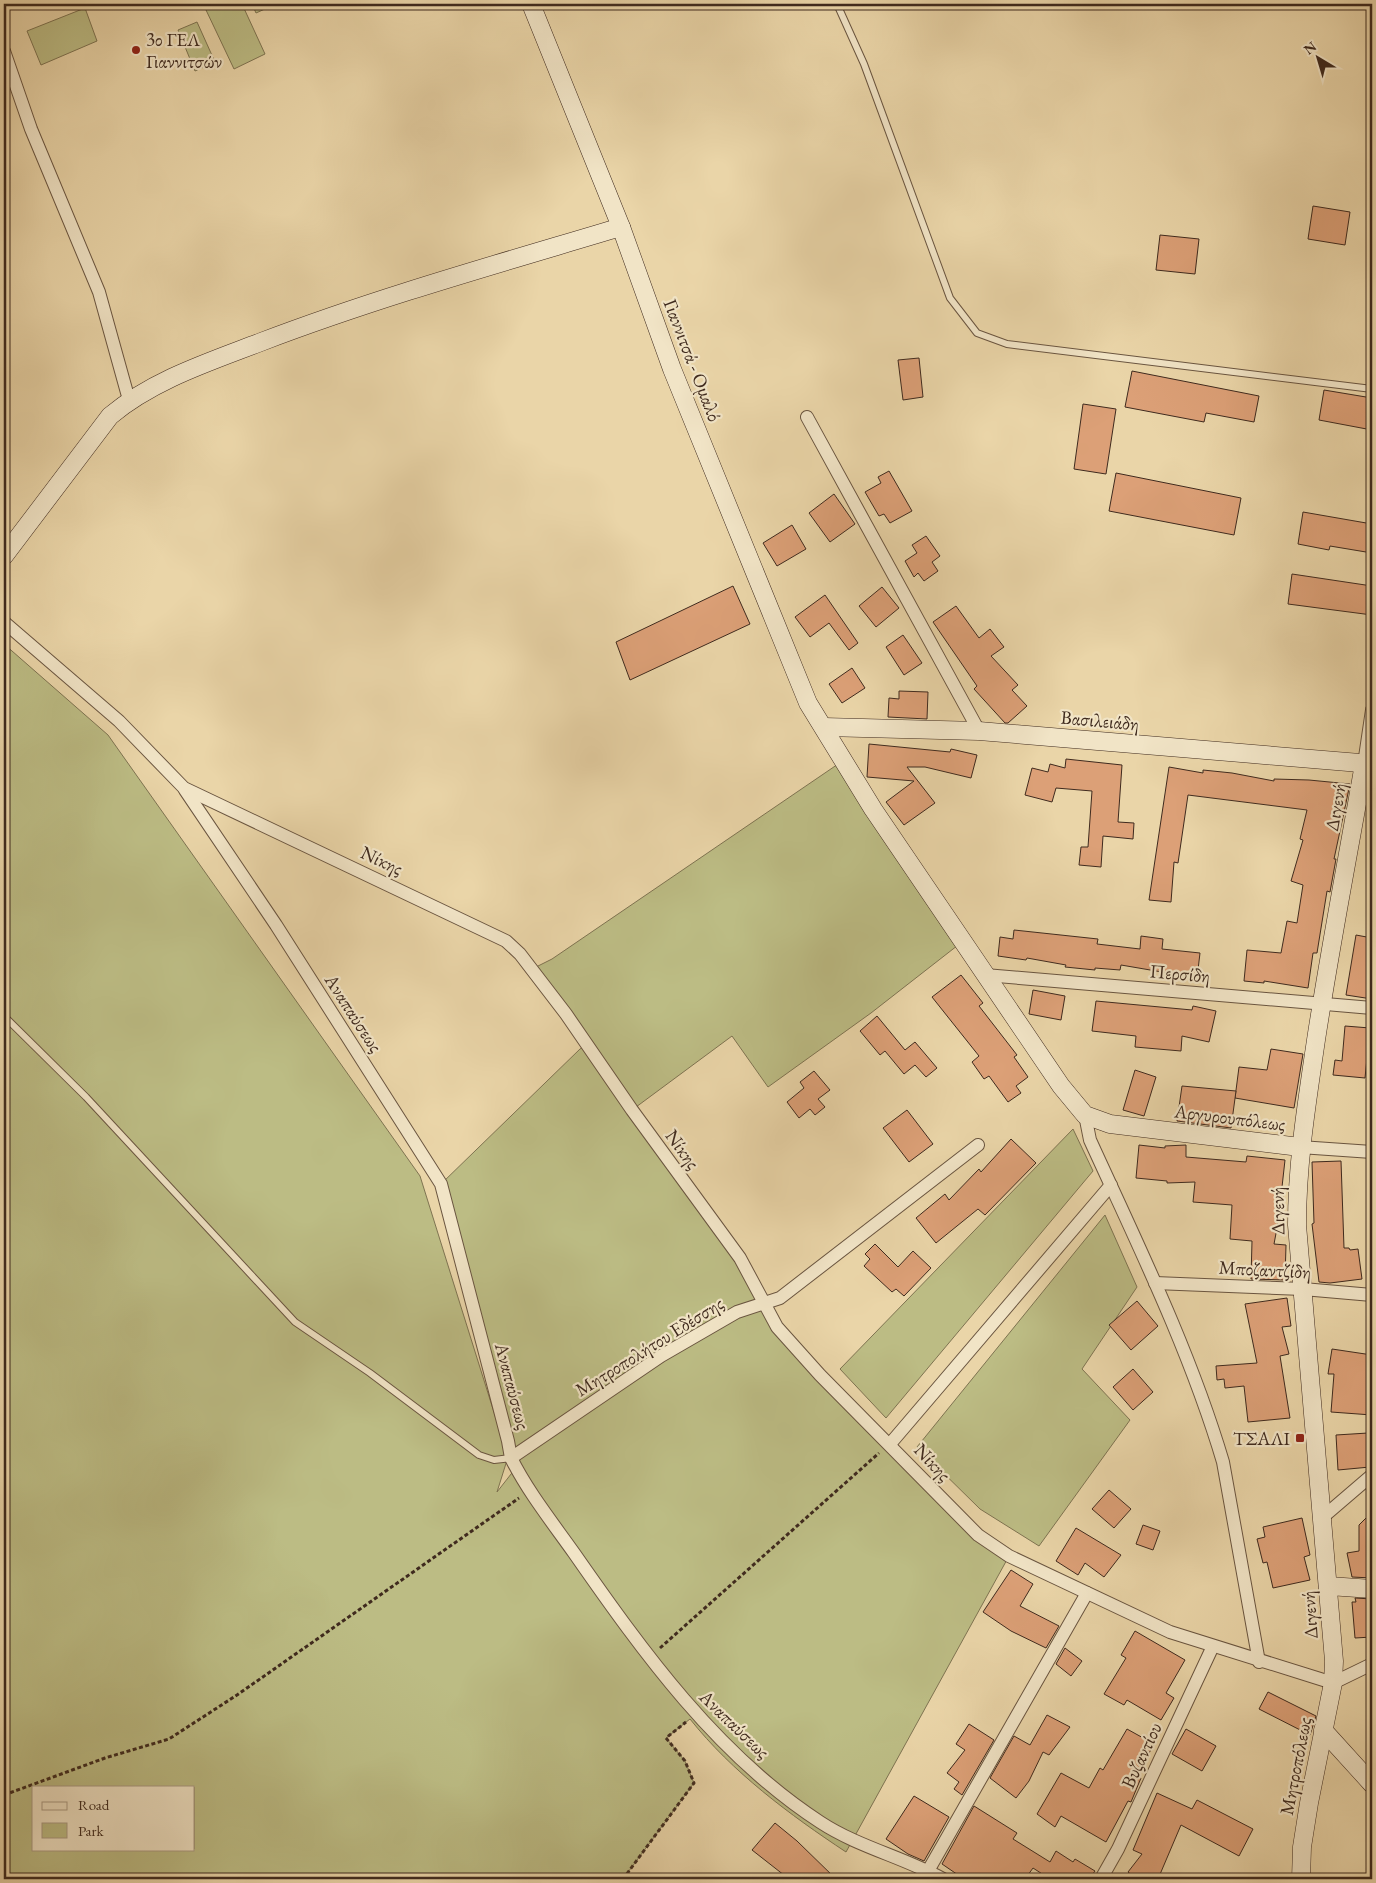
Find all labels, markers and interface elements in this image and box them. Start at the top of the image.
place label: 3ο ΓΕΛ Γιαννιτσών [146,27,222,74]
north arrow [1294,32,1344,82]
text: N [1300,37,1321,58]
marker: 3ο ΓΕΛ Γιαννιτσών [130,44,142,56]
street label: Γιαννιτσά - Ομαλό [658,295,727,425]
street label: Βασιλειάδη [1060,705,1140,736]
street label: Διγενή [1319,781,1352,833]
street label: Νίκης [357,840,407,881]
street label: Περσίδη [1149,958,1211,989]
street label: Αναπαύσεως [318,968,388,1057]
street label: Αργυρουπόλεως [1172,1098,1287,1137]
street label: Νίκης [660,1124,706,1174]
street label: Διγενή [1265,1187,1290,1235]
street label: Μποζαντζίδη [1218,1255,1312,1284]
street label: Μητροπολήτου Εδέσσης [570,1291,728,1402]
street label: Αναπαύσεως [489,1339,536,1432]
place label: ΤΣΑΛΙ [1233,1426,1291,1451]
marker: ΤΣΑΛΙ [1294,1432,1306,1444]
street label: Νίκης [909,1438,957,1487]
street label: Διγενή [1295,1590,1324,1640]
street label: Αναπαύσεως [693,1684,775,1764]
street label: Μητροπόλεως [1274,1715,1317,1817]
street label: Βυζαντίου [1115,1718,1168,1792]
legend [32,1786,195,1850]
text: Road [78,1795,110,1814]
text: Park [78,1821,105,1840]

